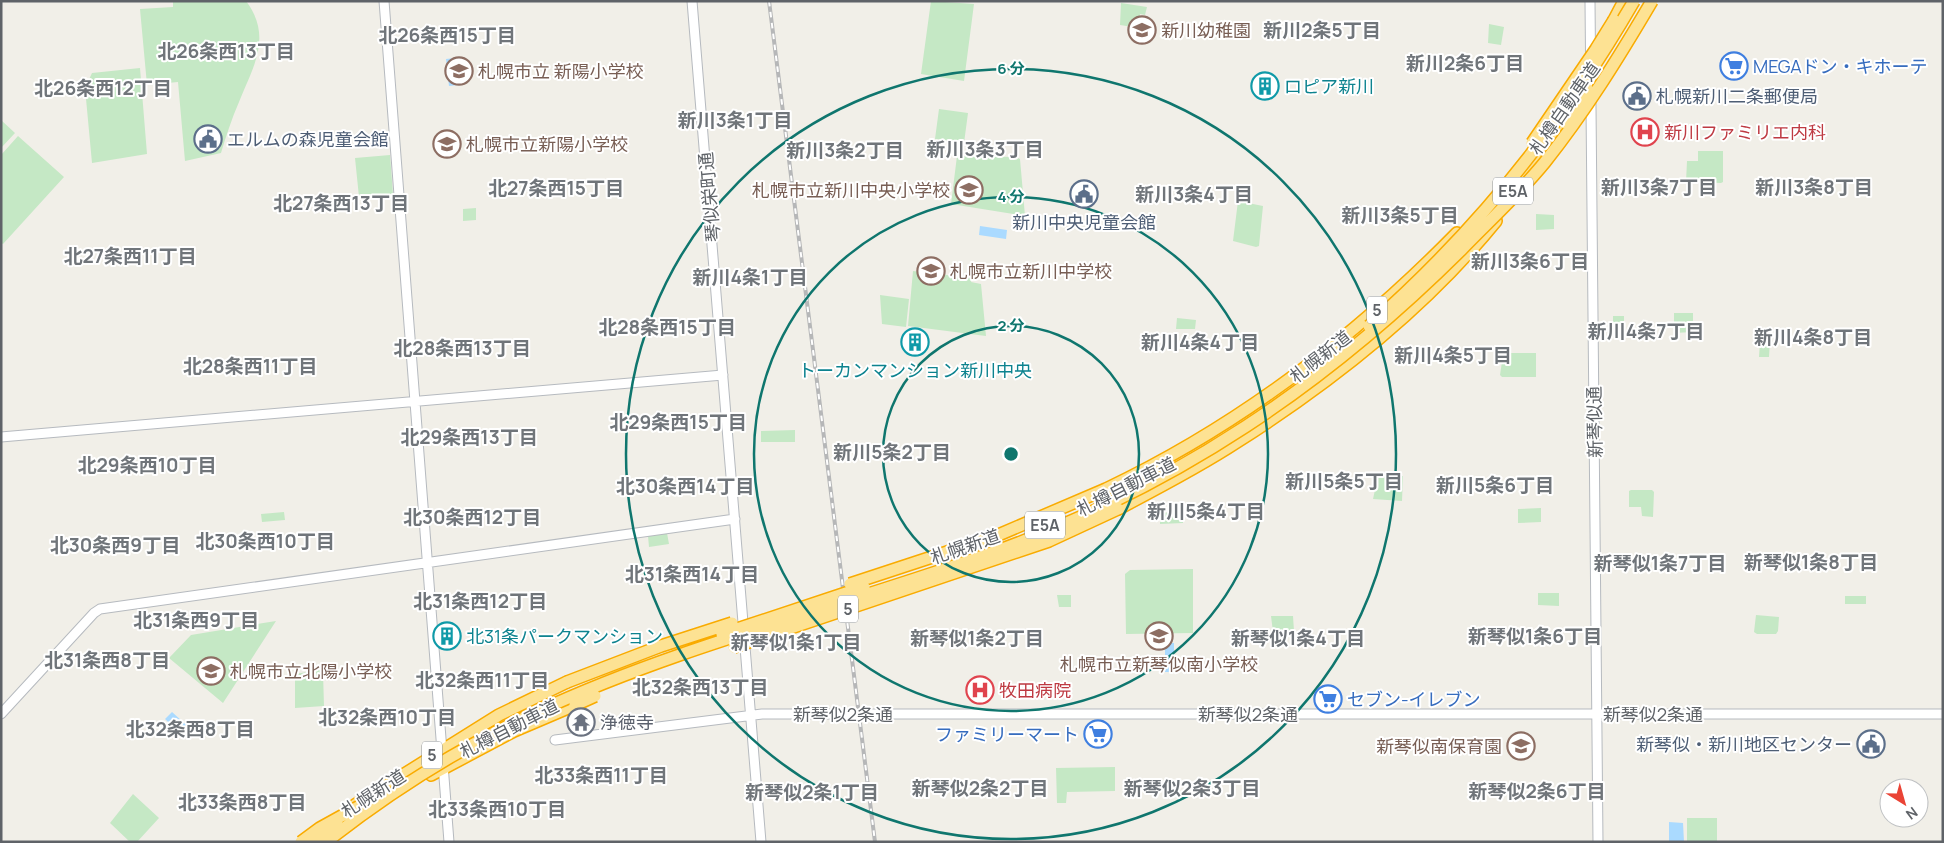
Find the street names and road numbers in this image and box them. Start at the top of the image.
street label: 札樽自動車道 [1523,57,1605,159]
street label: 琴似栄町通 [693,151,725,243]
road number: E5A [1493,178,1533,205]
road number: 5 [1367,296,1387,324]
street label: 札幌新道 [1284,324,1356,388]
street label: 新琴似通 [1581,386,1607,458]
street label: 札樽自動車道 [1072,451,1180,521]
road number: E5A [1025,512,1065,538]
street label: 札幌新道 [927,523,1003,569]
road number: 5 [838,596,858,622]
street label: 札樽自動車道 [455,693,563,763]
street label: 新琴似2条通 [793,702,893,726]
street label: 新琴似2条通 [1198,702,1298,726]
street label: 新琴似2条通 [1603,702,1703,726]
road number: 5 [422,742,442,768]
street label: 札幌新道 [336,763,410,823]

